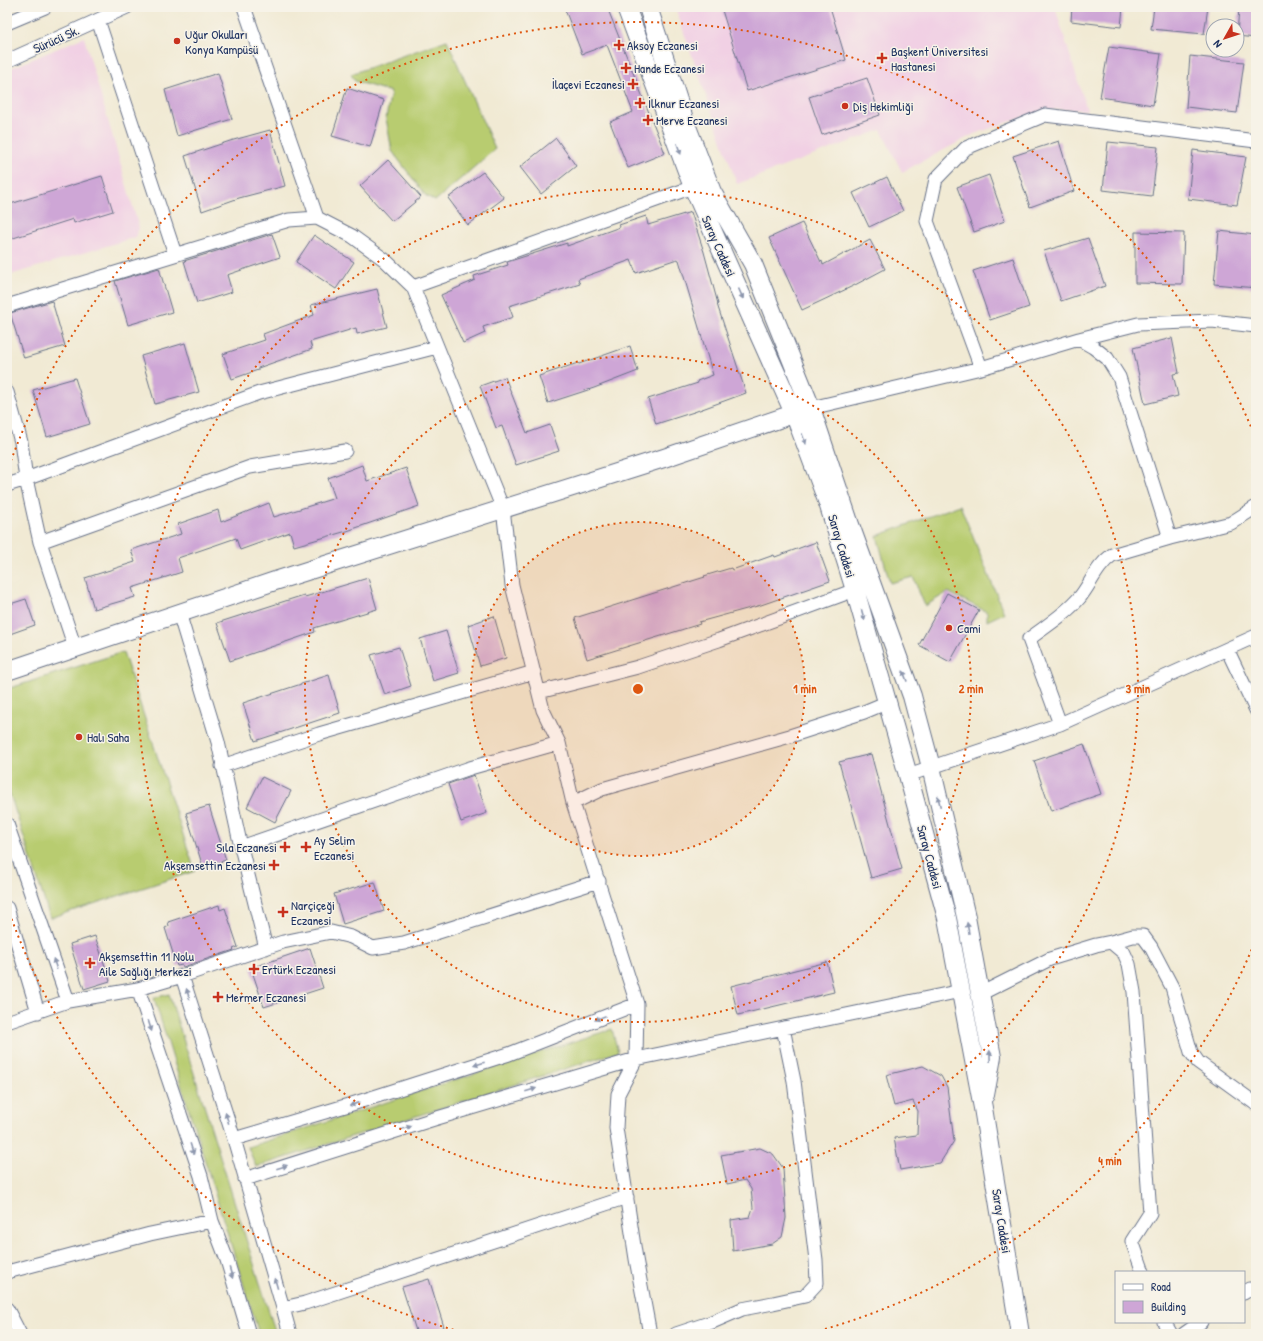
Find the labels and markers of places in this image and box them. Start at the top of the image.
place label: Uğur Okulları Konya Kampüsü [185,25,258,58]
marker: Uğur Okulları Konya Kampüsü [172,36,182,46]
place label: Aksoy Eczanesi [627,36,698,54]
marker: Aksoy Eczanesi [614,40,624,50]
place label: Başkent Üniversitesi Hastanesi [891,42,988,75]
marker: Başkent Üniversitesi Hastanesi [876,52,888,64]
place label: Hande Eczanesi [634,59,705,77]
marker: Hande Eczanesi [621,63,631,73]
place label: İlaçevi Eczanesi [552,75,625,93]
marker: İlaçevi Eczanesi [628,79,638,89]
place label: İlknur Eczanesi [648,94,719,112]
place label: Diş Hekimliği [853,97,914,115]
marker: İlknur Eczanesi [635,98,645,108]
marker: Diş Hekimliği [840,101,850,111]
place label: Merve Eczanesi [656,111,728,129]
marker: Merve Eczanesi [643,115,653,125]
place label: Cami [957,619,981,637]
marker: Cami [944,623,954,633]
centre of rings [631,682,645,696]
place label: Halı Saha [87,728,129,746]
marker: Halı Saha [74,732,84,742]
place label: Ay Selim Eczanesi [314,831,355,864]
place label: Sıla Eczanesi [216,838,277,856]
marker: Sıla Eczanesi [280,842,290,852]
marker: Ay Selim Eczanesi [301,842,311,852]
place label: Akşemsettin Eczanesi [164,856,266,874]
marker: Akşemsettin Eczanesi [269,860,279,870]
place label: Narçiçeği Eczanesi [291,896,335,929]
marker: Narçiçeği Eczanesi [278,907,288,917]
place label: Akşemsettin 11 Nolu Aile Sağlığı Merkezi [99,947,194,980]
marker: Akşemsettin 11 Nolu Aile Sağlığı Merkezi [84,957,96,969]
place label: Ertürk Eczanesi [262,960,336,978]
marker: Ertürk Eczanesi [249,964,259,974]
place label: Mermer Eczanesi [226,988,306,1006]
marker: Mermer Eczanesi [213,992,223,1002]

